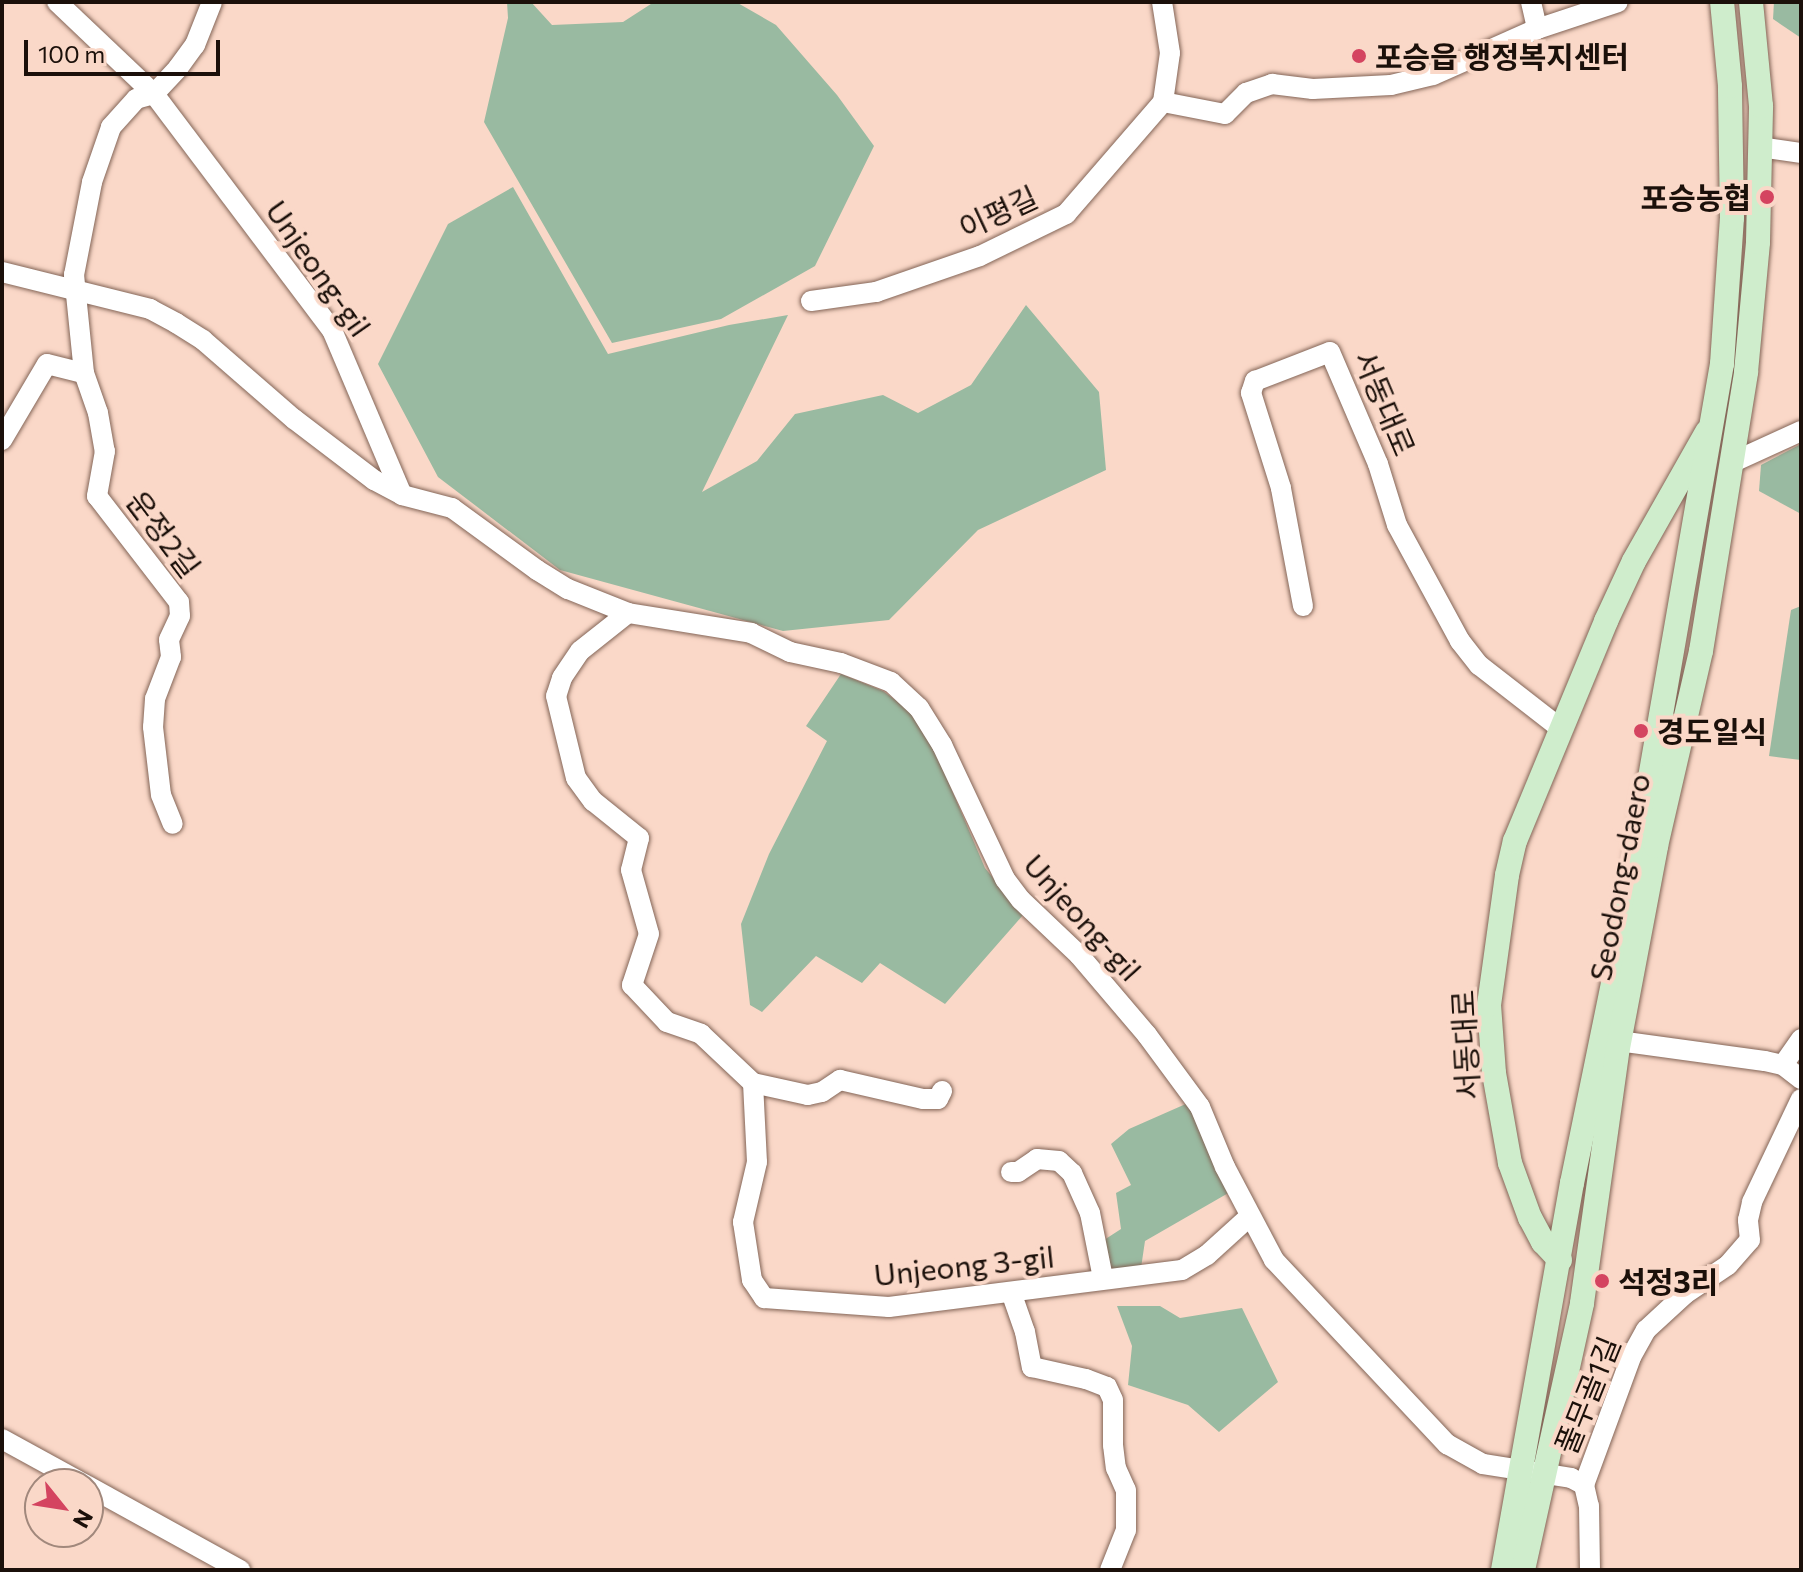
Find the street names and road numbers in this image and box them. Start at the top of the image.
street label: 이평길 [953,178,1043,246]
street label: Unjeong-gil [259,193,379,343]
street label: 서동대로 [1347,345,1423,461]
street label: 운정2길 [120,483,208,585]
street label: Seodong-daero [1581,770,1657,984]
street label: Unjeong-gil [1017,846,1149,988]
street label: 서동대로 [1444,989,1486,1101]
street label: Unjeong 3-gil [872,1238,1056,1292]
street label: 풀무골1길 [1547,1331,1627,1459]

